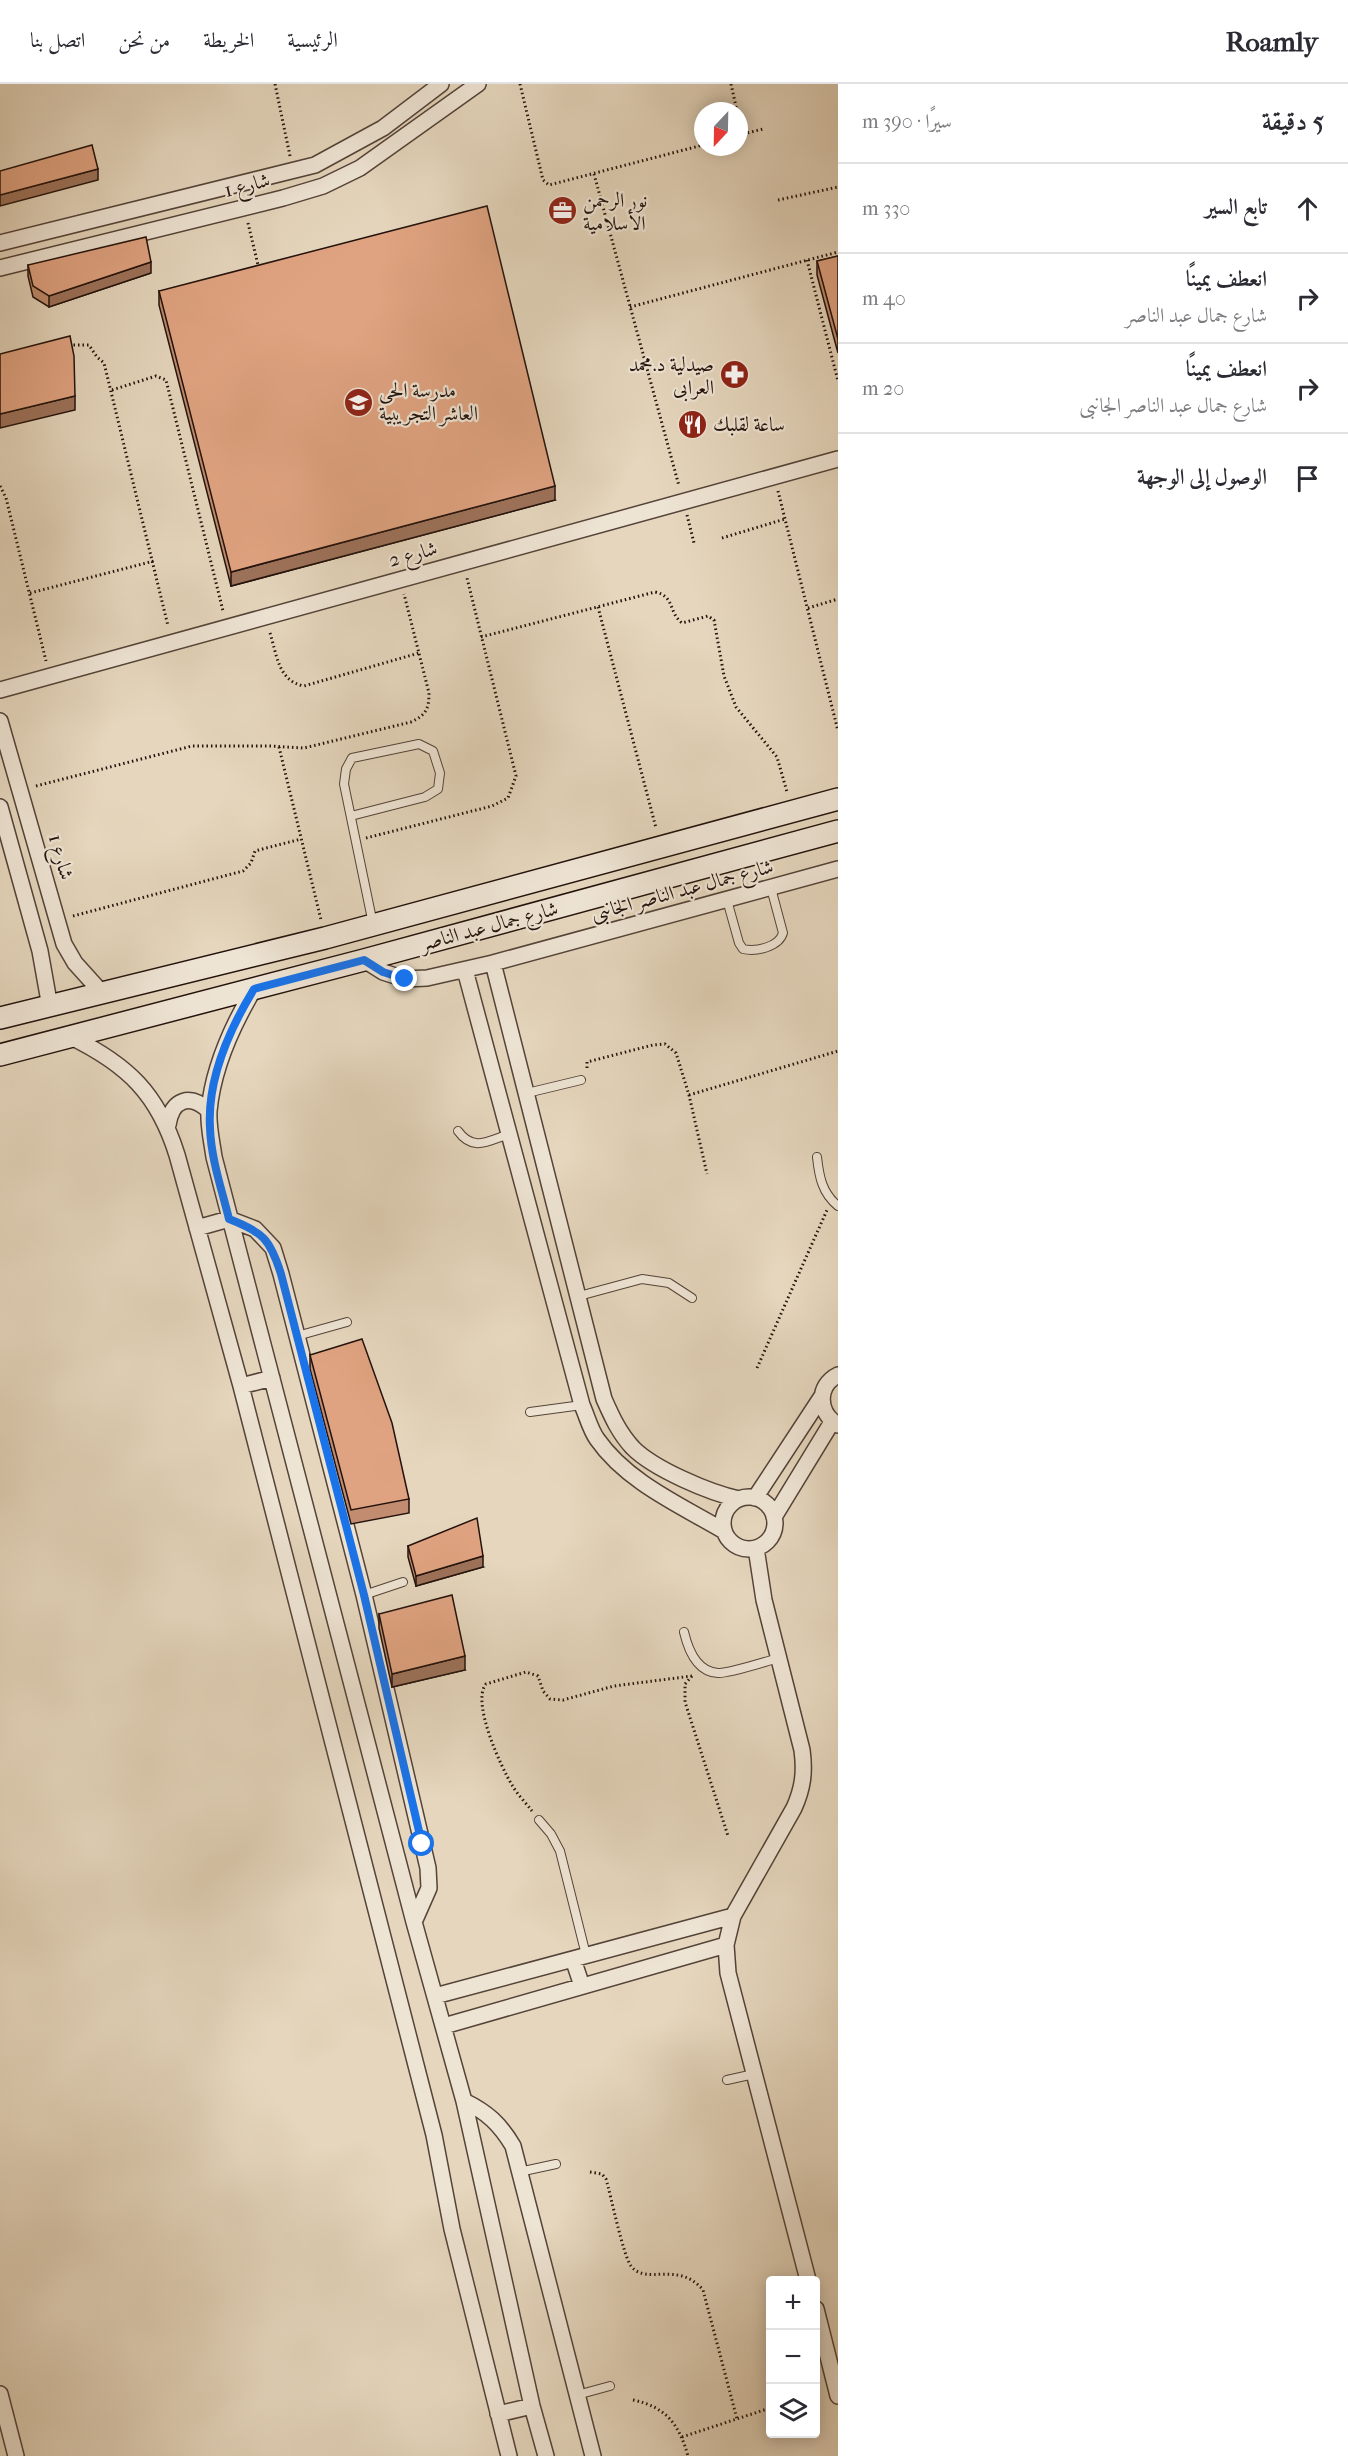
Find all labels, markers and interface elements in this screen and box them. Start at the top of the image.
text: Roamly [1226,25,1318,58]
text: اتصل بنا [30,28,85,52]
text: من نحن [118,28,170,52]
text: الخريطة [203,28,254,52]
text: الرئيسية [287,28,338,52]
north arrow [694,102,748,156]
text: 5 دقيقة [1262,106,1324,137]
text: سيرًا · 390 m [862,110,952,133]
street label: شارع 1 [222,168,274,208]
place label: نور الرحمن الأسلامية [583,189,648,235]
icon: ahead [1291,192,1324,225]
text: تابع السير [1205,194,1267,220]
office icon: نور الرحمن الأسلامية [546,195,578,227]
text: 330 m [862,197,910,220]
text: انعطف يمينًا [1186,266,1267,292]
icon: right [1291,282,1324,315]
text: 40 m [862,287,906,310]
text: شارع جمال عبد الناصر [1125,304,1267,327]
place label: صيدلية د.محمد العرابى [629,353,714,402]
text: انعطف يمينًا [1186,356,1267,382]
pharmacy icon: صيدلية د.محمد العرابى [719,359,751,391]
icon: right [1291,372,1324,405]
text: 20 m [862,377,904,400]
place label: مدرسة الحى العاشر التجريبية [379,379,478,427]
school or university icon: مدرسة الحى العاشر التجريبية [342,386,374,418]
text: شارع جمال عبد الناصر الجانبى [1079,394,1267,417]
restaurant icon: ساعة لقلبك [676,408,708,440]
place label: ساعة لقلبك [713,413,785,436]
icon: arrive [1291,462,1324,495]
text: الوصول إلى الوجهة [1137,464,1267,490]
street label: شارع 2 [386,537,441,577]
street label: شارع 1 [38,832,78,884]
street label: شارع جمال عبد الناصر الجانبى [588,855,777,931]
street label: شارع جمال عبد الناصر [416,897,562,962]
route end [391,965,417,991]
route start [408,1830,434,1856]
map controls [766,2276,820,2438]
button: + [766,2276,820,2330]
button: − [766,2330,820,2384]
button: layers [766,2384,820,2438]

